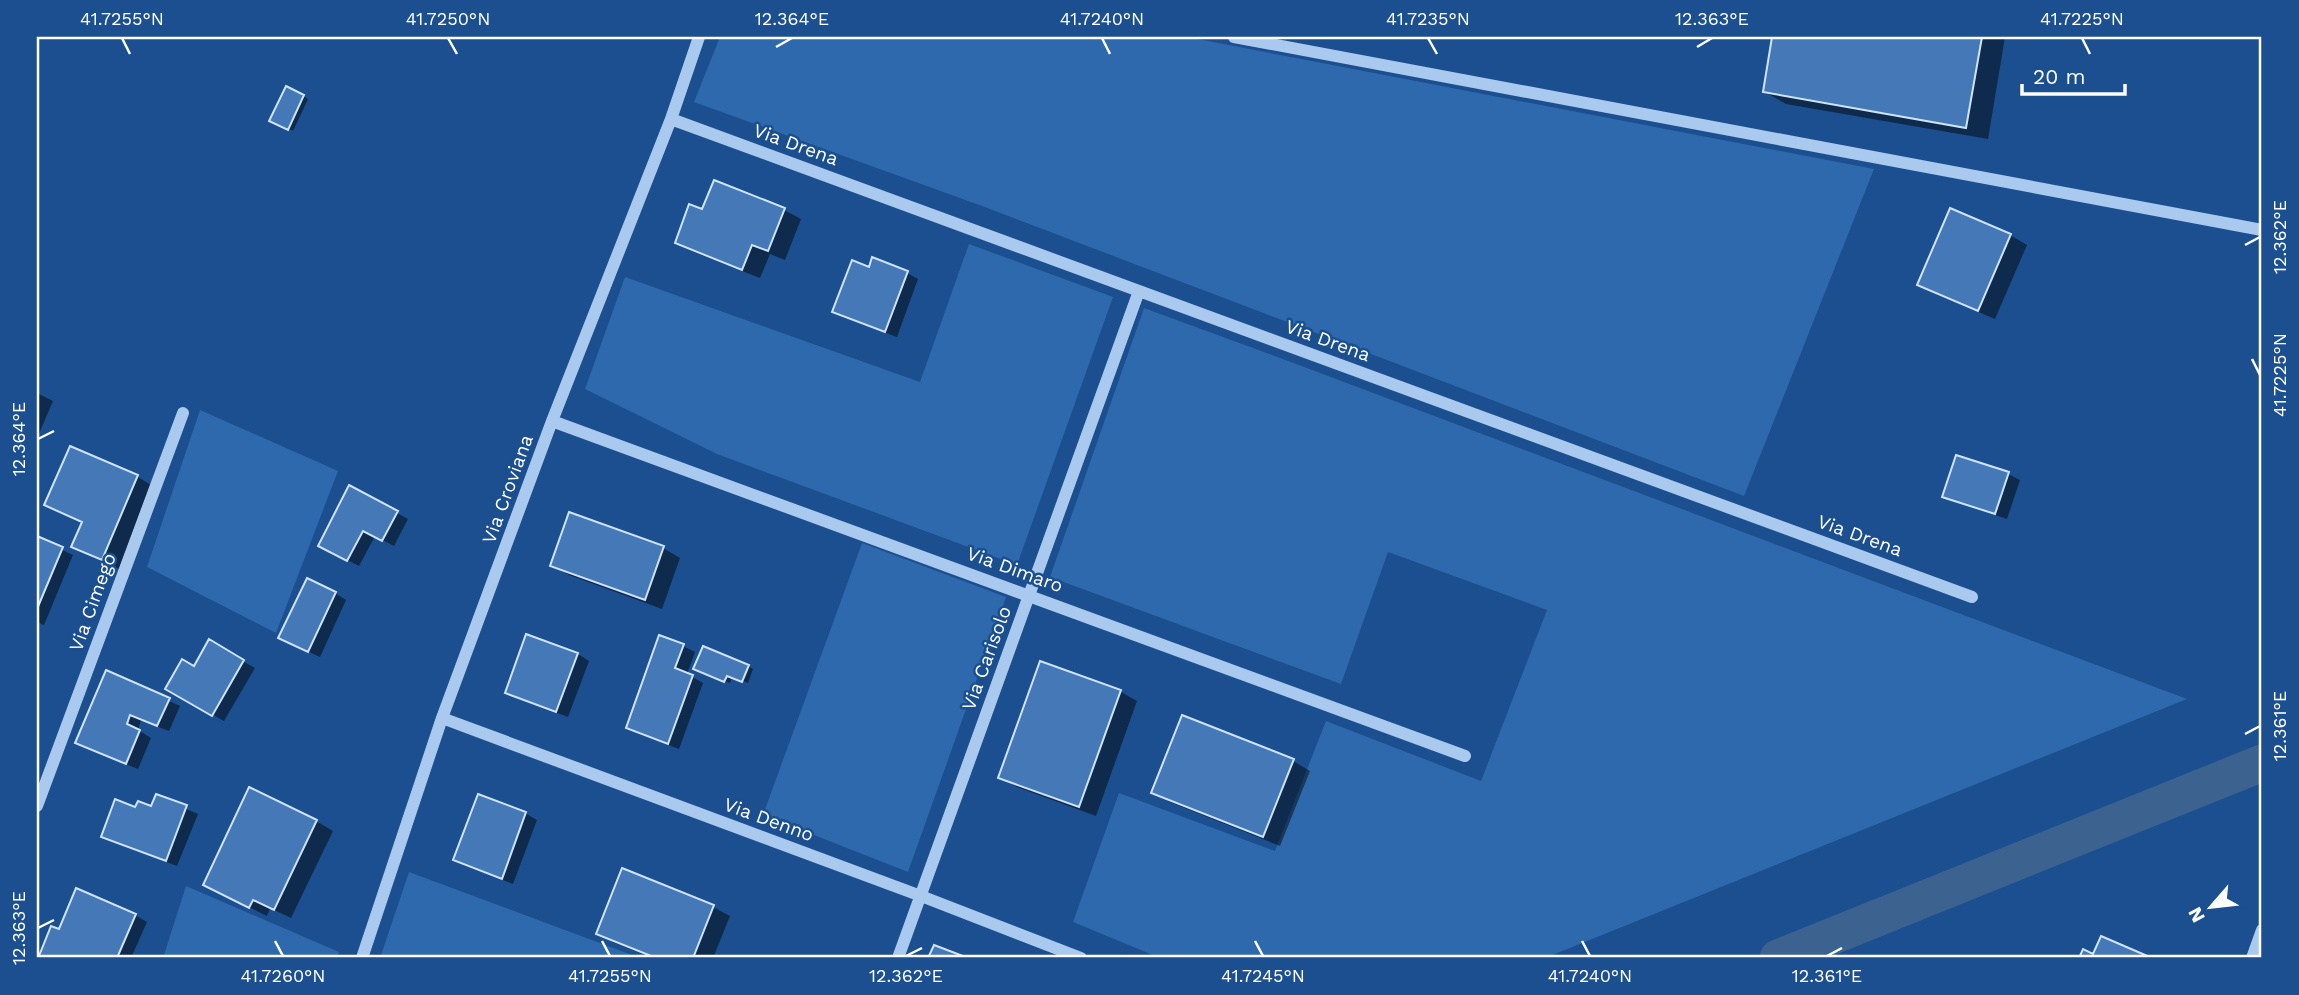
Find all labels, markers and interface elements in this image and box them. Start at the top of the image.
text: 41.7255°N [80,8,164,29]
text: 41.7250°N [406,8,490,29]
text: 12.364°E [755,8,829,29]
text: 41.7240°N [1060,8,1144,29]
text: 41.7235°N [1386,8,1470,29]
text: 12.363°E [1675,8,1749,29]
text: 41.7225°N [2040,8,2124,29]
scale bar [2022,52,2126,96]
text: 20 m [2033,64,2085,89]
street label: Via Drena [750,118,842,171]
text: 12.362°E [2269,200,2290,274]
street label: Via Drena [1282,314,1374,367]
text: 41.7225°N [2269,333,2290,417]
text: 12.364°E [8,402,29,476]
street label: Via Croviana [477,431,538,547]
street label: Via Drena [1814,509,1906,562]
street label: Via Dimaro [964,541,1066,597]
street label: Via Cimego [64,550,121,654]
street label: Via Carisolo [957,603,1016,714]
text: 12.361°E [2269,691,2290,761]
street label: Via Denno [721,793,817,846]
north arrow [2176,872,2246,942]
text: 12.363°E [8,891,29,965]
text: N [2183,903,2210,926]
text: 41.7260°N [240,965,326,986]
text: 41.7255°N [568,965,652,986]
text: 12.362°E [869,965,943,986]
text: 41.7245°N [1221,965,1305,986]
text: 41.7240°N [1548,965,1632,986]
text: 12.361°E [1792,965,1862,986]

